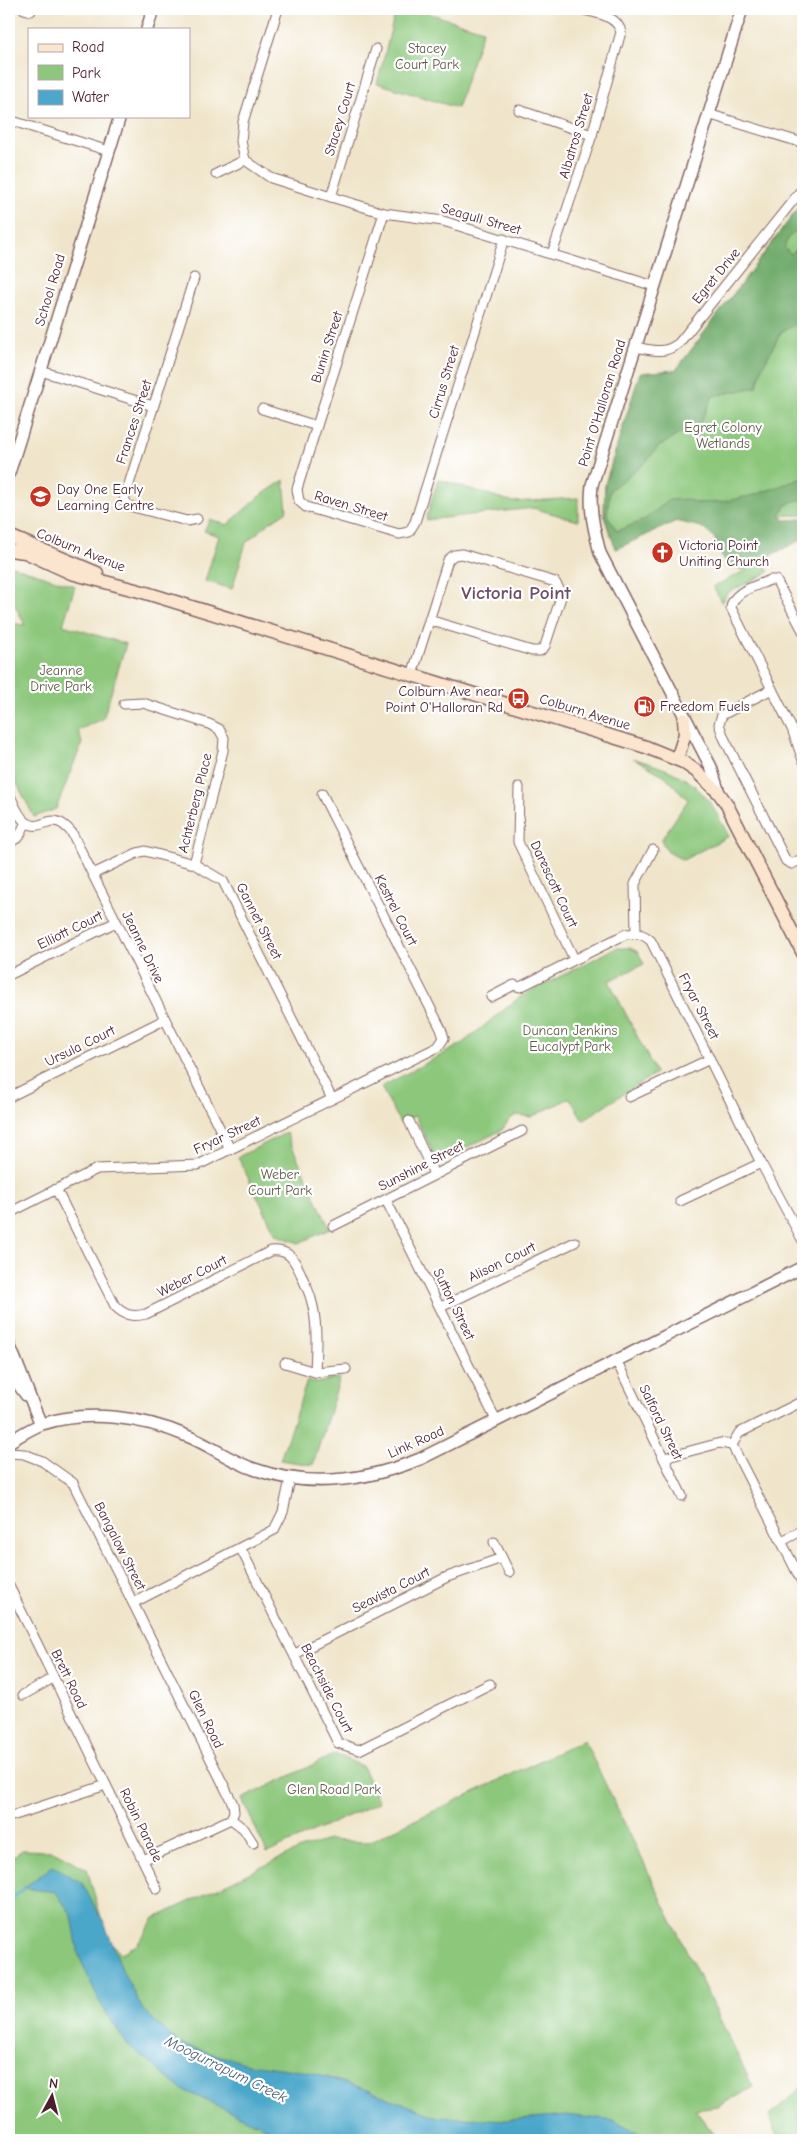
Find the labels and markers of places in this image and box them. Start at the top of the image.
place label: Day One Early Learning Centre [57,481,154,514]
school or university icon: Day One Early Learning Centre [29,485,53,509]
place label: Victoria Point Uniting Church [679,537,769,570]
church icon: Victoria Point Uniting Church [651,541,675,565]
place label: Colburn Ave near Point O'Halloran Rd [386,683,503,716]
bus stop icon: Colburn Ave near Point O'Halloran Rd [507,687,531,711]
fuel station icon: Freedom Fuels [632,694,656,718]
place label: Freedom Fuels [660,698,750,715]

